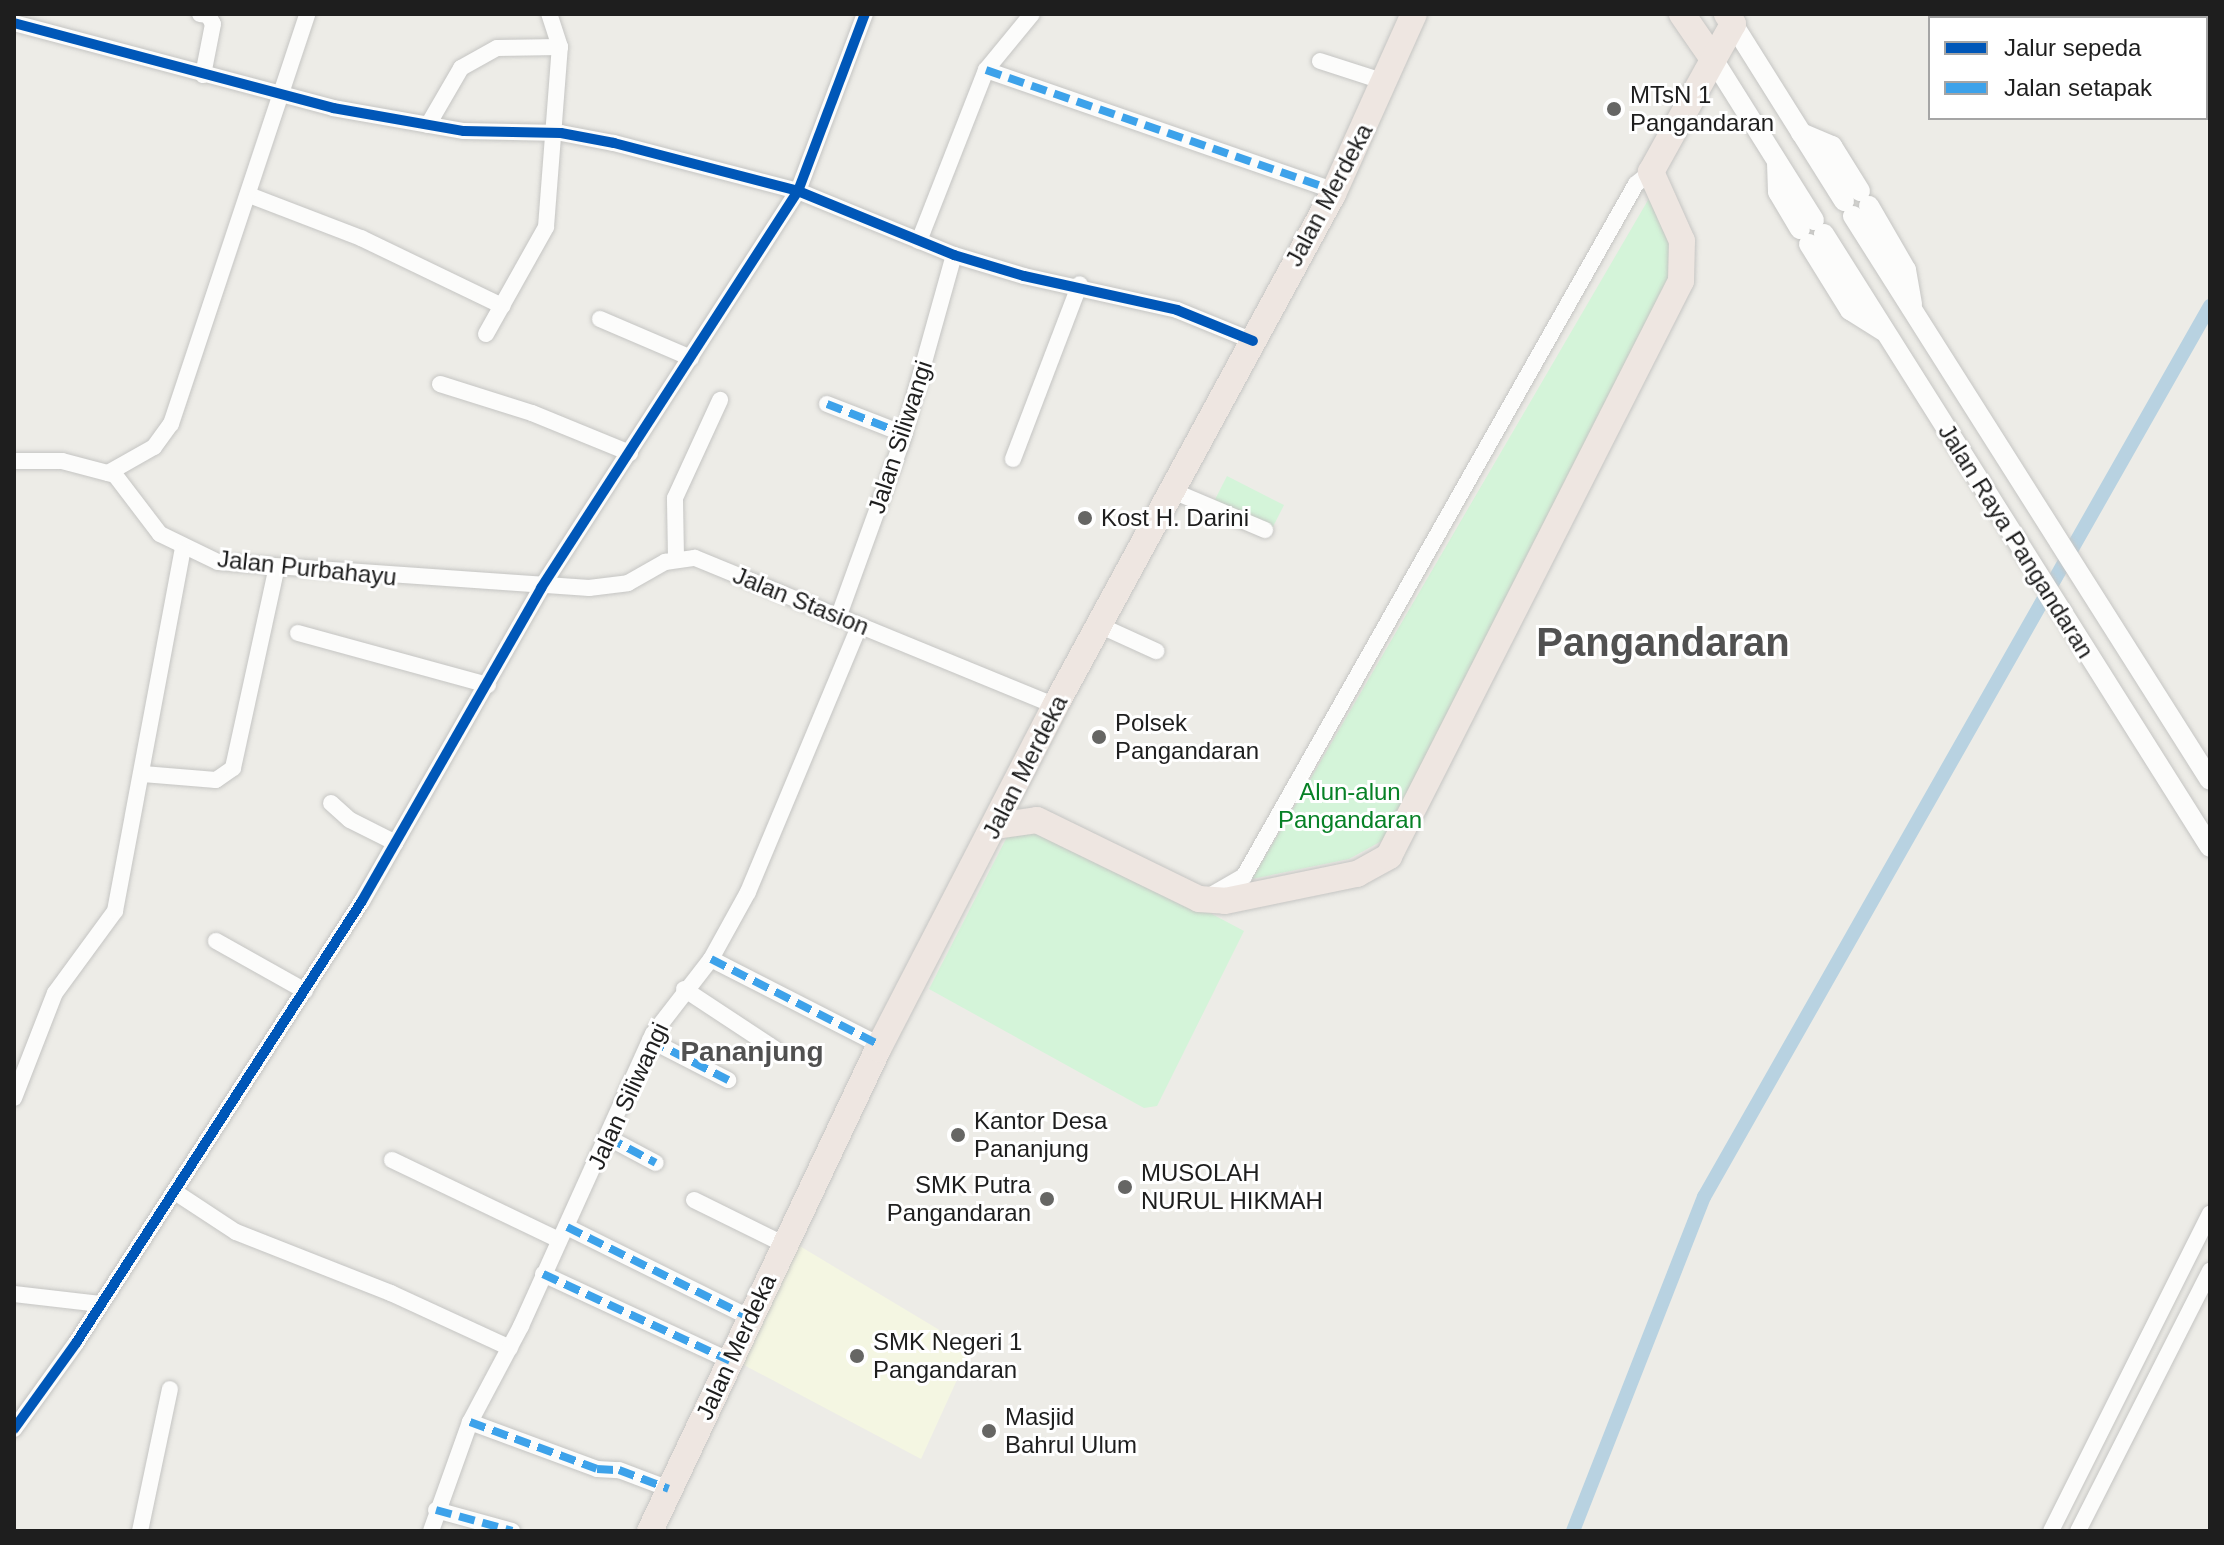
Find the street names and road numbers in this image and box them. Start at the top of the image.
street label: Jalan Merdeka [1279,119,1379,271]
street label: Jalan Siliwangi [862,357,938,517]
street label: Jalan Raya Pangandaran [1932,419,2100,663]
street label: Jalan Purbahayu [216,544,398,592]
street label: Jalan Stasion [729,561,873,641]
street label: Jalan Merdeka [976,690,1074,844]
street label: Jalan Siliwangi [581,1018,675,1174]
street label: Jalan Merdeka [690,1270,782,1424]

